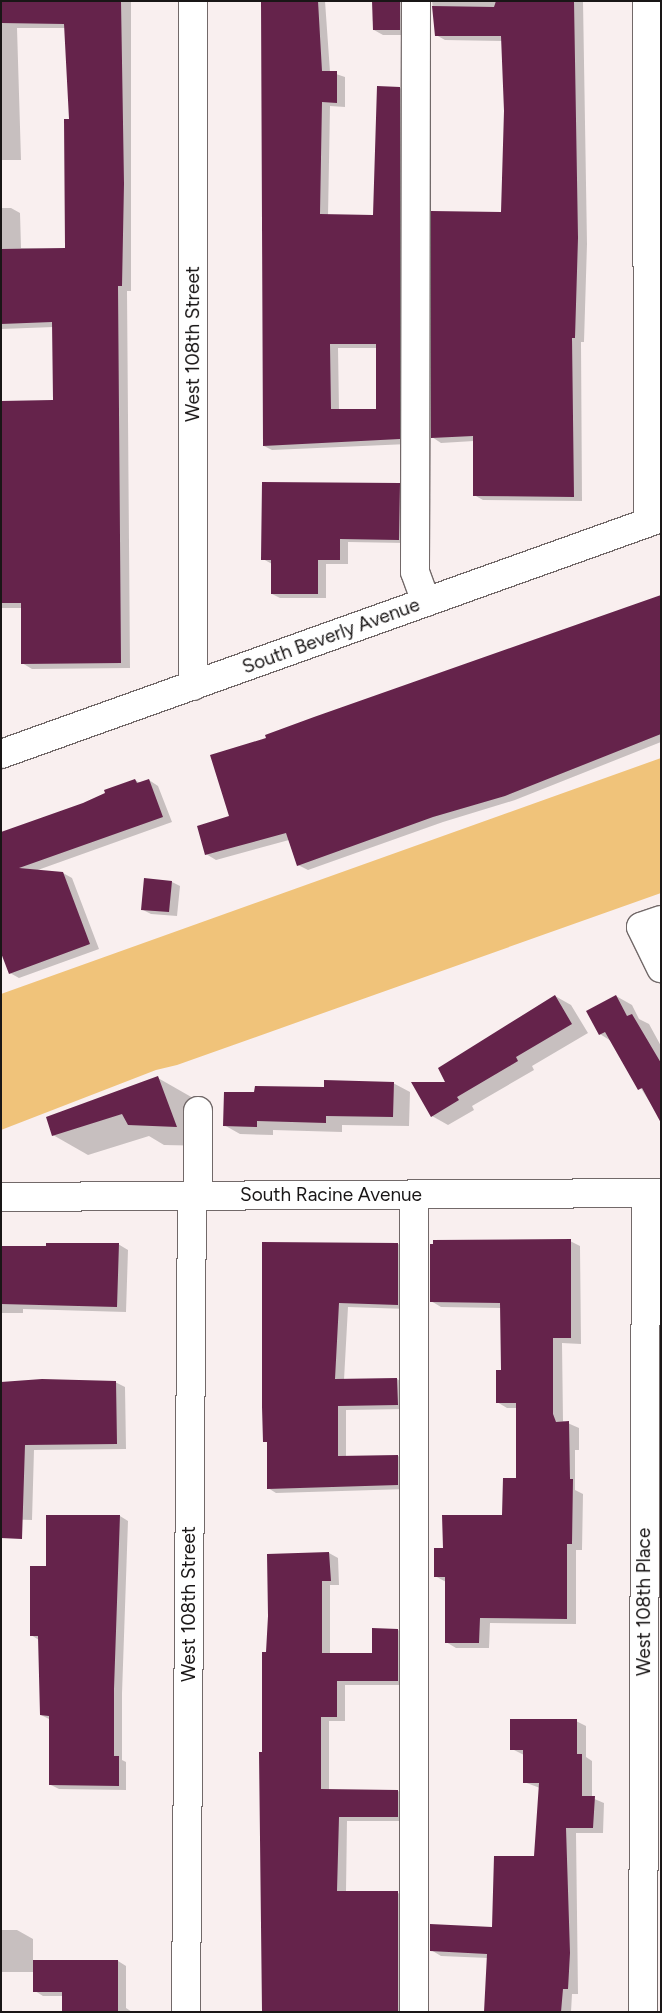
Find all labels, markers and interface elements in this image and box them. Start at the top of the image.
street label: West 108th Street [182,266,204,422]
street label: South Beverly Avenue [239,593,423,679]
street label: South Racine Avenue [240,1184,422,1206]
street label: West 108th Street [178,1526,200,1682]
street label: West 108th Place [633,1528,655,1676]

